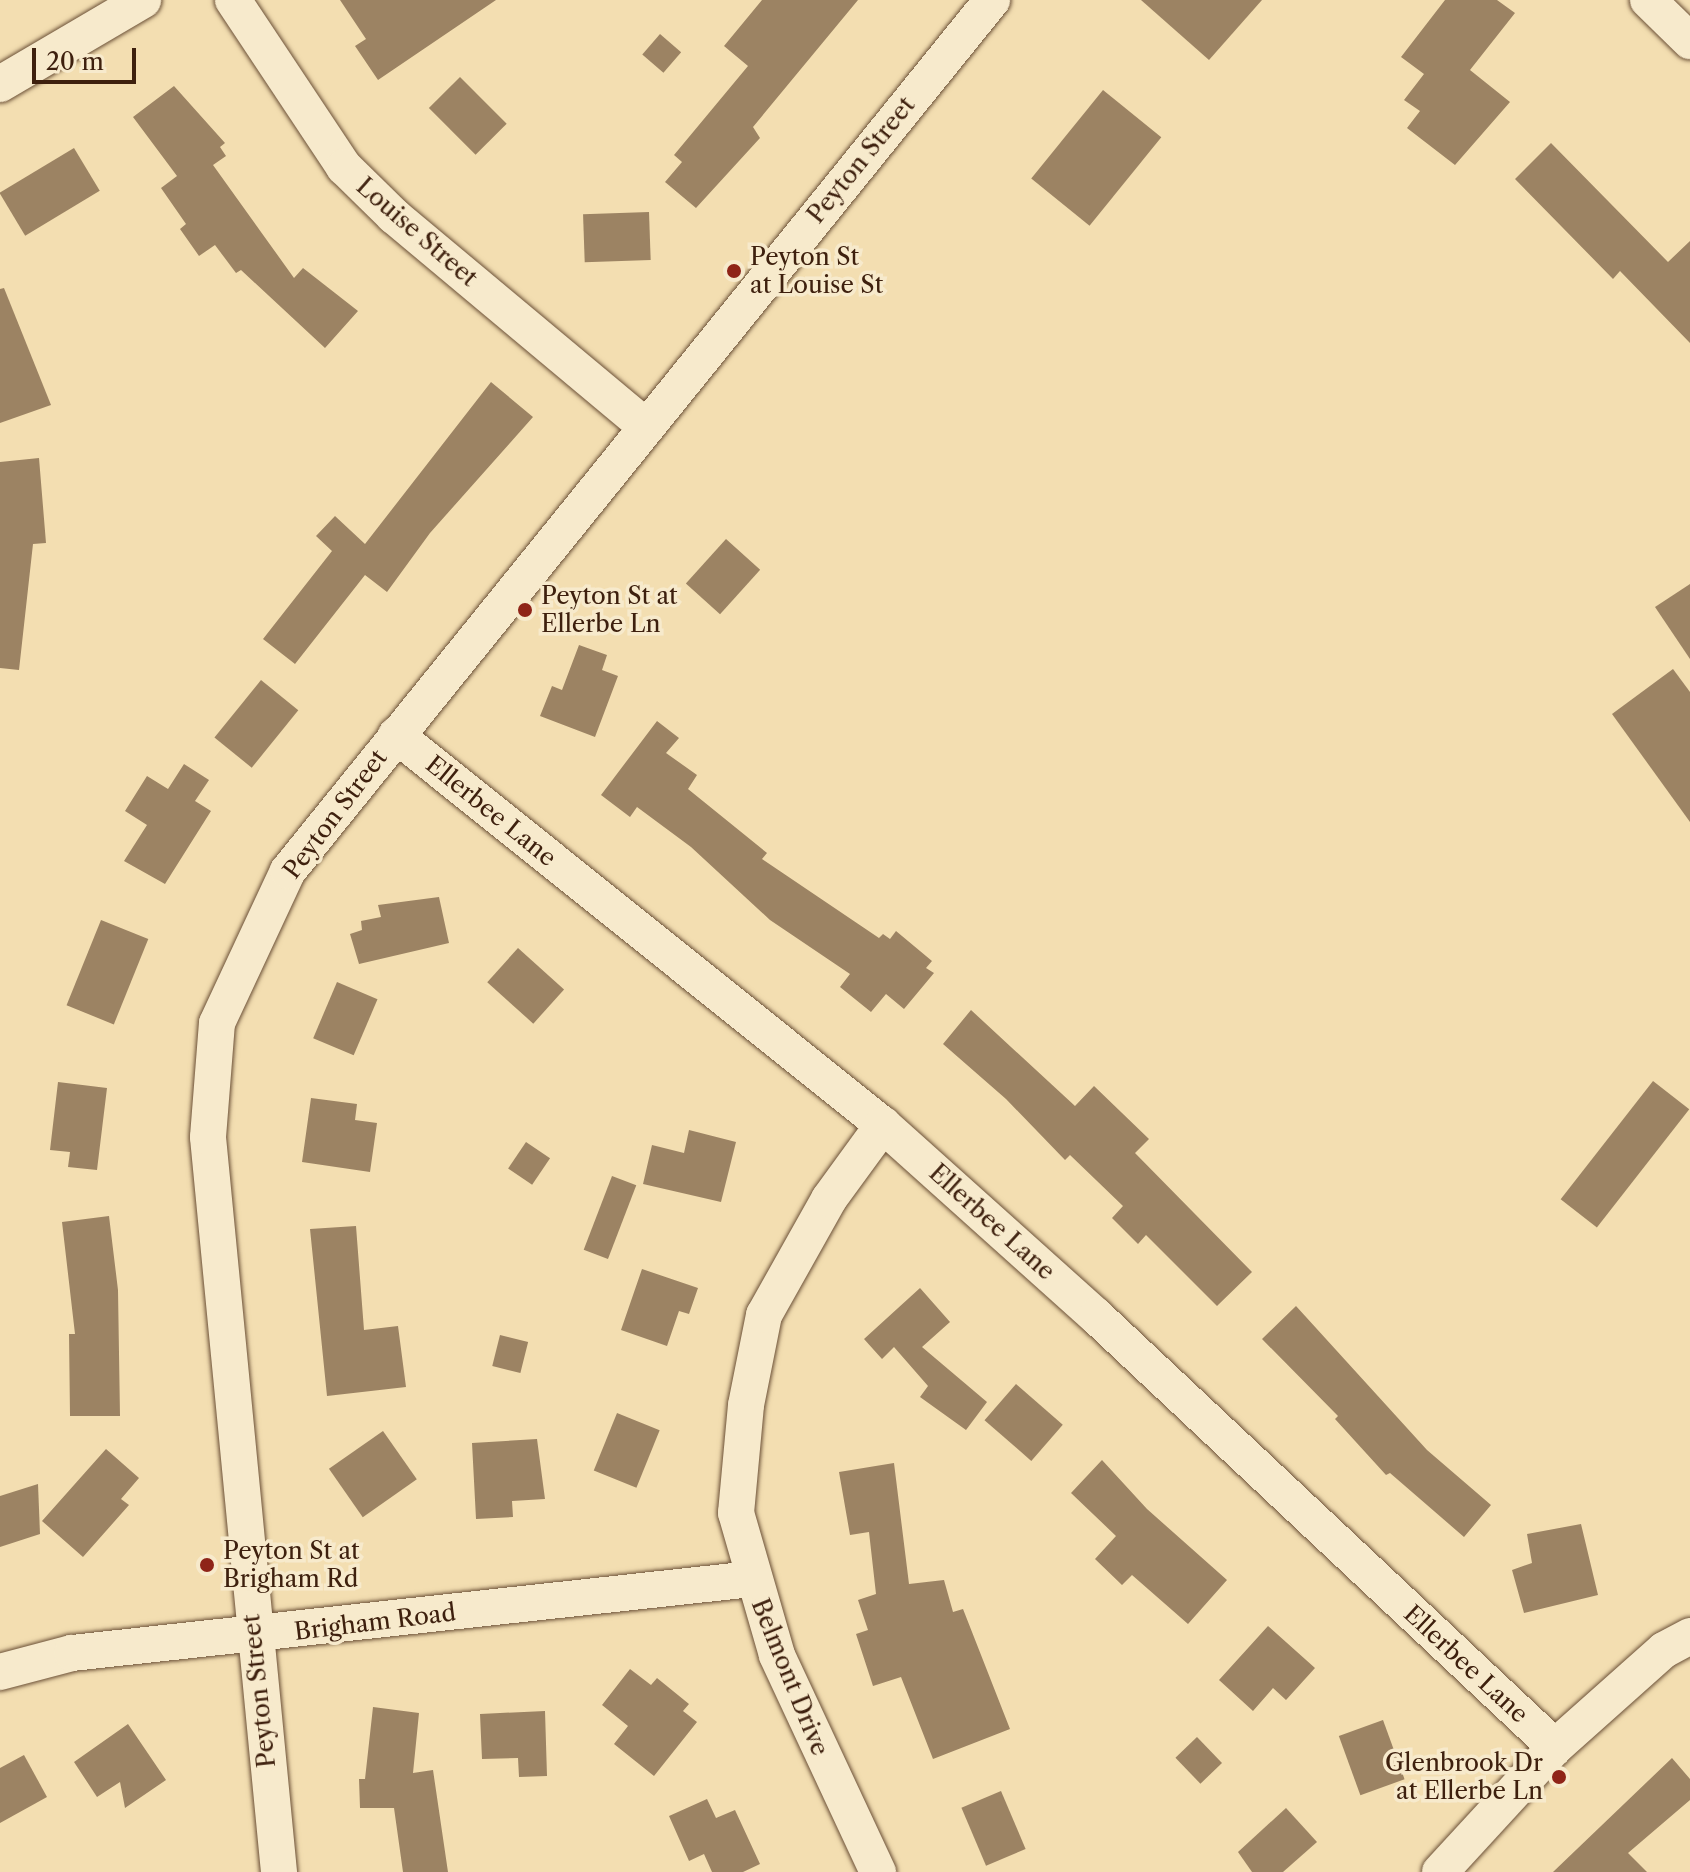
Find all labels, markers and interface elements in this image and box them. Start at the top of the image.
scale bar [36,32,140,82]
text: 20 m [46,47,104,76]
street label: Peyton Street [801,91,921,229]
street label: Louise Street [351,172,483,292]
place label: Peyton St at Louise St [750,243,883,299]
marker: Peyton St at Louise St [725,262,743,280]
place label: Peyton St at Ellerbe Ln [541,582,678,638]
marker: Peyton St at Ellerbe Ln [516,601,534,619]
street label: Peyton Street [277,744,393,884]
street label: Ellerbee Lane [420,750,562,872]
street label: Ellerbee Lane [923,1158,1061,1286]
place label: Peyton St at Brigham Rd [223,1537,360,1593]
marker: Peyton St at Brigham Rd [198,1556,216,1574]
street label: Belmont Drive [745,1594,835,1760]
street label: Brigham Road [293,1598,457,1646]
street label: Ellerbee Lane [1398,1599,1534,1729]
street label: Peyton Street [237,1613,281,1769]
place label: Glenbrook Dr at Ellerbe Ln [1385,1749,1543,1805]
marker: Glenbrook Dr at Ellerbe Ln [1550,1768,1568,1786]

